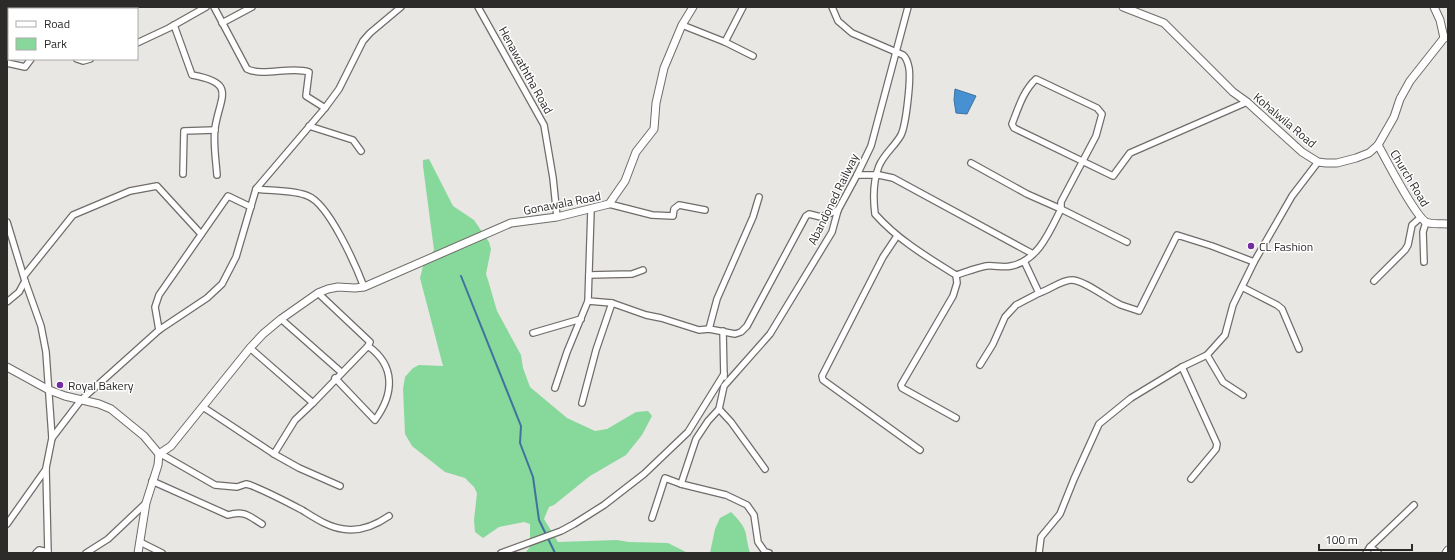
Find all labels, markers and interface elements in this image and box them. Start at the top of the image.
legend [8,8,138,60]
text: Road [44,14,70,33]
street label: Henawaththa Road [494,23,558,117]
text: Park [44,34,67,53]
street label: Kohalwila Road [1249,88,1321,152]
street label: Church Road [1385,146,1435,210]
street label: Abandoned Railway [803,150,863,248]
street label: Gonawala Road [522,186,602,220]
place label: CL Fashion [1259,237,1313,256]
marker: CL Fashion [1246,241,1256,251]
place label: Royal Bakery [68,376,134,395]
marker: Royal Bakery [55,380,65,390]
scale bar [1319,526,1412,552]
text: 100 m [1325,530,1358,549]

